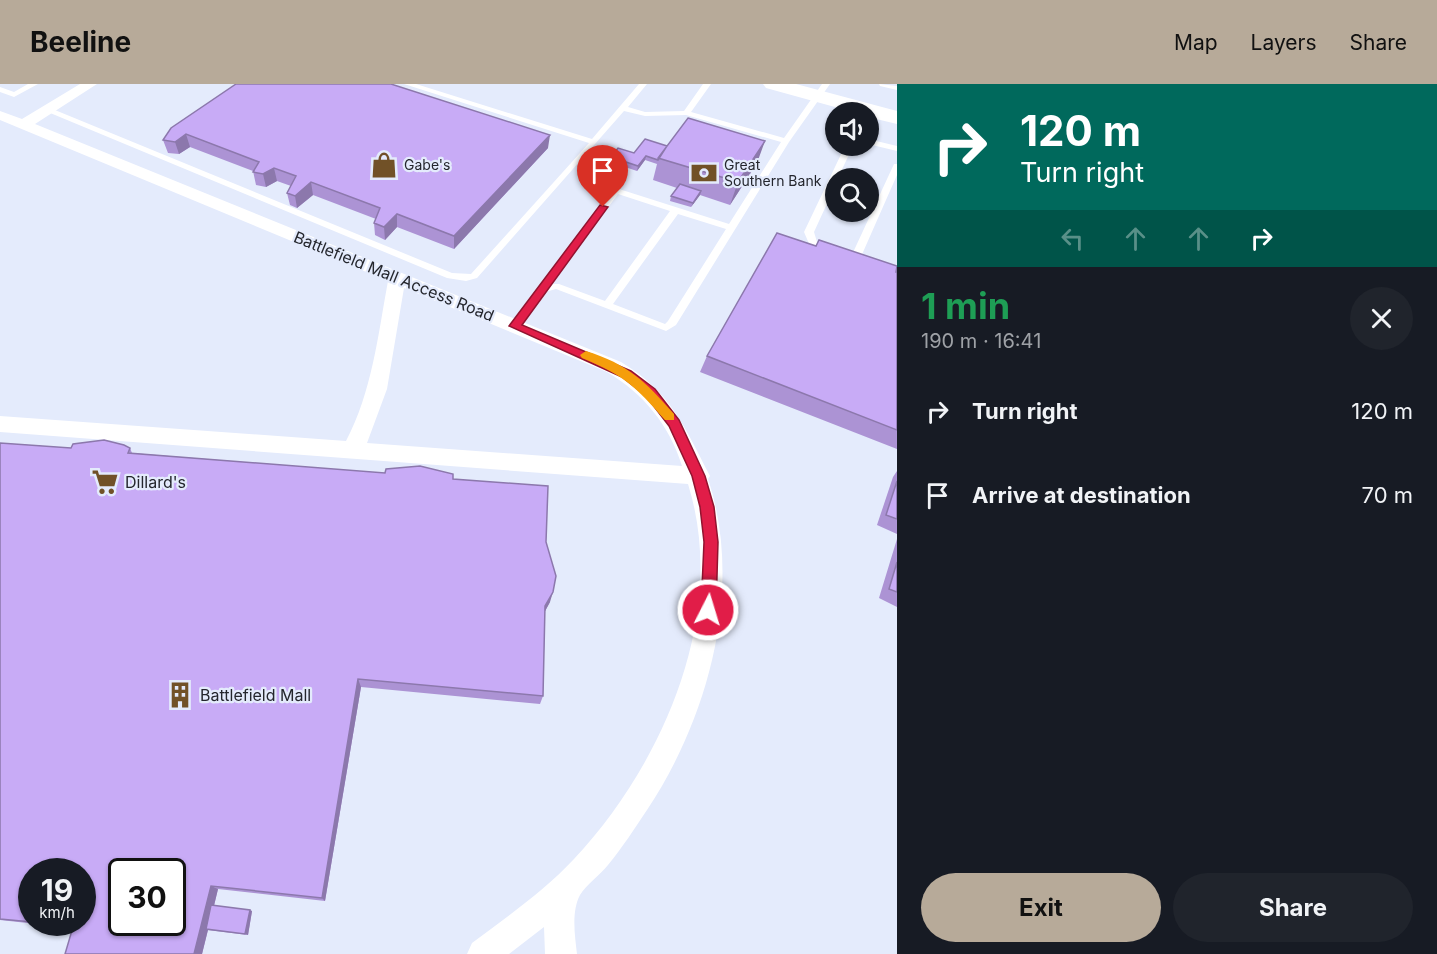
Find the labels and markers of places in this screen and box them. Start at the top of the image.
pin [577,145,628,207]
shop icon: Gabe's [369,150,399,180]
place label: Gabe's [404,156,450,173]
place label: Great Southern Bank [724,156,822,189]
bank icon: Great Southern Bank [689,158,719,188]
supermarket icon: Dillard's [90,467,120,497]
place label: Dillard's [125,472,186,492]
building icon: Battlefield Mall [165,680,195,710]
place label: Battlefield Mall [200,685,311,705]

